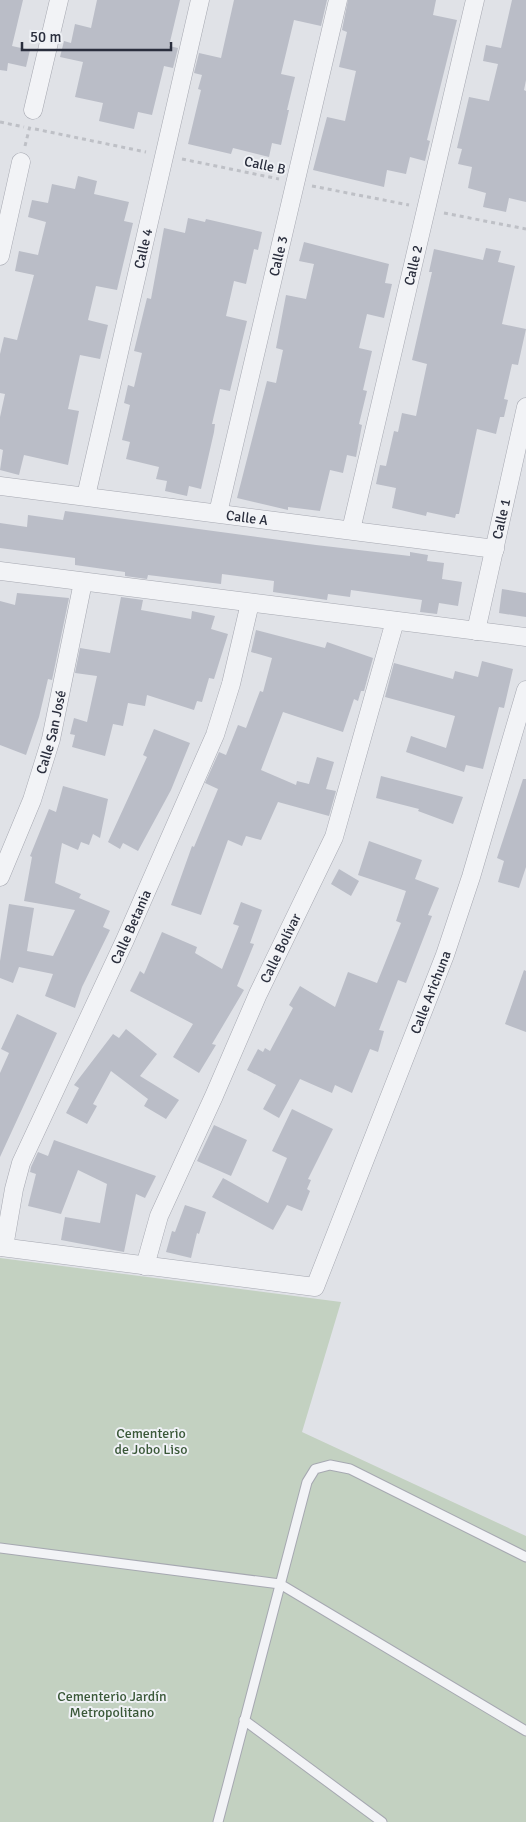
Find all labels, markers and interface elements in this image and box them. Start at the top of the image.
scale bar [22,20,171,52]
text: 50 m [30,28,61,46]
street label: Calle B [243,153,287,178]
street label: Calle 4 [130,226,156,270]
street label: Calle 3 [266,234,292,278]
street label: Calle 2 [400,243,426,287]
street label: Calle 1 [489,497,514,541]
street label: Calle A [225,507,269,529]
street label: Calle San José [33,689,70,776]
street label: Calle Betania [107,887,155,967]
street label: Calle Bolívar [257,910,305,986]
street label: Calle Arichuna [407,949,455,1037]
park label: Cementerio de Jobo Liso [114,1425,188,1458]
park label: Cementerio Jardín Metropolitano [57,1688,167,1721]

